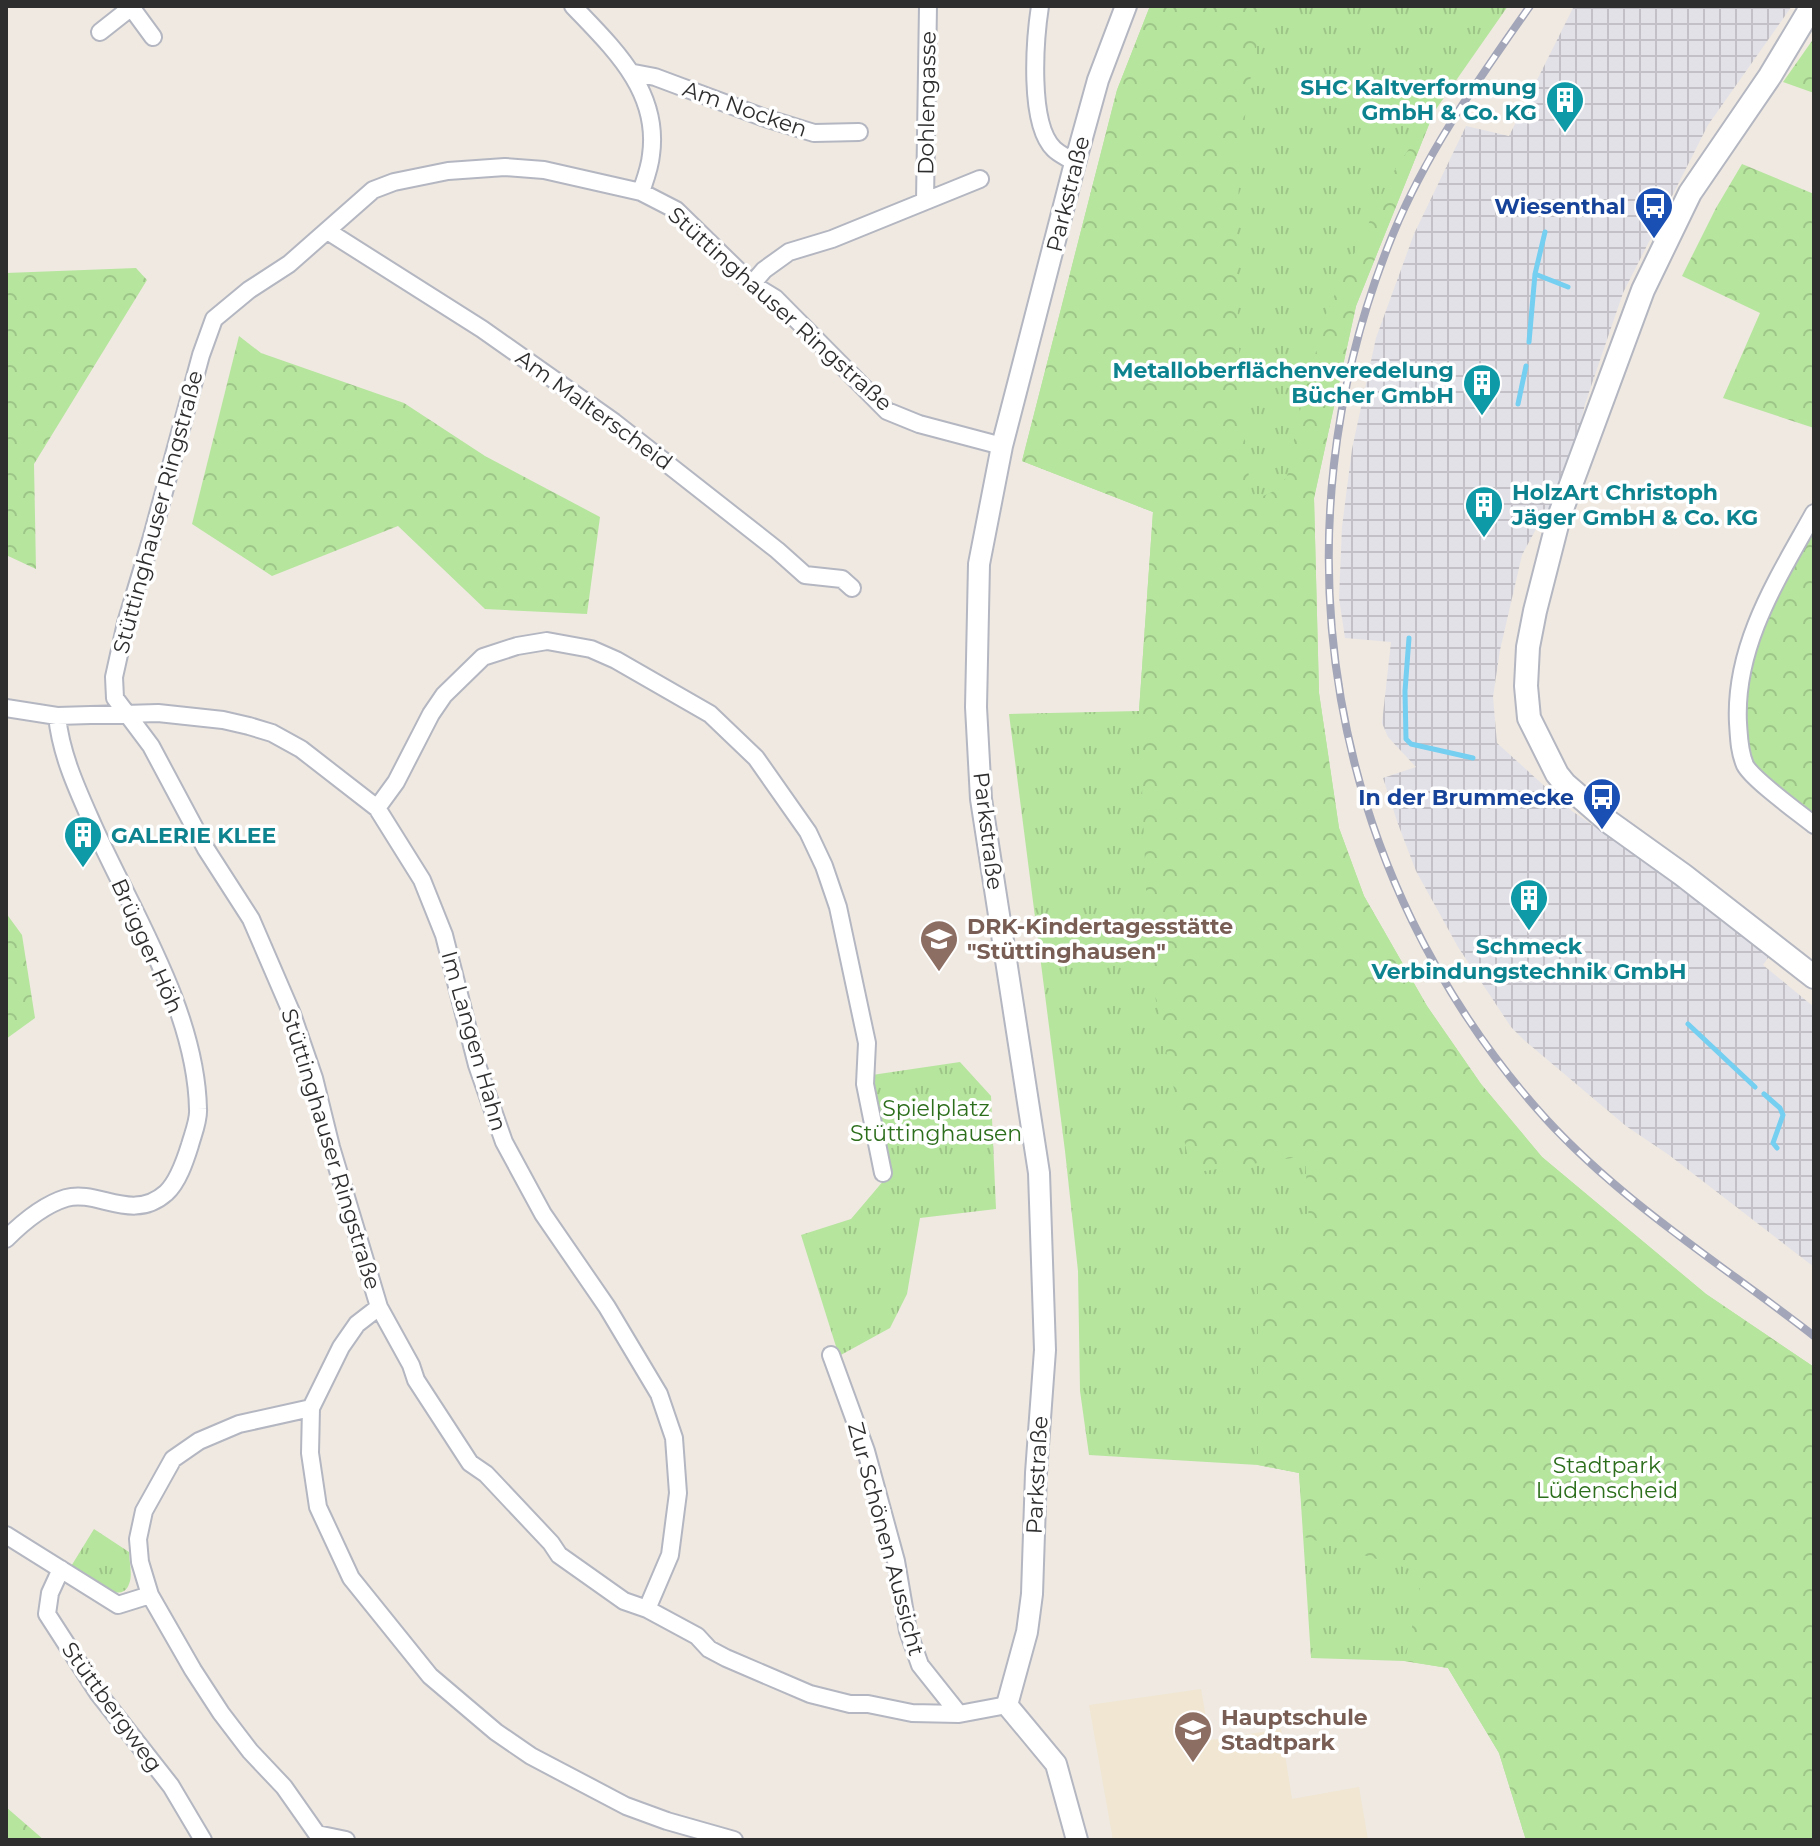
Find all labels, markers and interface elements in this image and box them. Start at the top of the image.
street label: Dohlengasse [912,31,942,175]
place label: SHC Kaltverformung GmbH & Co. KG [1300,74,1537,126]
street label: Am Nocken [679,75,811,143]
building icon: SHC Kaltverformung GmbH & Co. KG [1544,79,1586,134]
street label: Parkstraße [1041,133,1095,255]
bus stop icon: Wiesenthal [1633,185,1675,240]
place label: Wiesenthal [1494,193,1626,220]
street label: Stüttinghauser Ringstraße [662,201,898,417]
street label: Am Malterscheid [510,344,678,476]
place label: Metalloberflächenveredelung Bücher GmbH [1113,357,1454,409]
building icon: Metalloberflächenveredelung Bücher GmbH [1461,362,1503,417]
street label: Stüttinghauser Ringstraße [107,367,209,657]
place label: HolzArt Christoph Jäger GmbH & Co. KG [1511,479,1758,531]
building icon: HolzArt Christoph Jäger GmbH & Co. KG [1463,484,1505,539]
street label: Parkstraße [967,771,1009,891]
bus stop icon: In der Brummecke [1581,776,1623,831]
place label: In der Brummecke [1358,784,1574,811]
building icon: GALERIE KLEE [62,814,104,869]
place label: GALERIE KLEE [111,822,276,849]
street label: Brügger Höh [105,874,189,1018]
building icon: Schmeck Verbindungstechnik GmbH [1508,877,1550,932]
place label: DRK-Kindertagesstätte "Stüttinghausen" [967,913,1233,965]
school or university icon: DRK-Kindertagesstätte "Stüttinghausen" [918,918,960,973]
place label: Schmeck Verbindungstechnik GmbH [1371,933,1686,985]
street label: Im Langen Hahn [435,948,513,1134]
street label: Stüttinghauser Ringstraße [275,1005,387,1293]
park label: Spielplatz Stüttinghausen [850,1095,1022,1147]
street label: Parkstraße [1020,1415,1054,1535]
street label: Zur Schönen Aussicht [842,1419,930,1659]
park label: Stadtpark Lüdenscheid [1536,1452,1678,1504]
street label: Stüttbergweg [56,1637,168,1777]
place label: Hauptschule Stadtpark [1221,1704,1368,1756]
school or university icon: Hauptschule Stadtpark [1172,1709,1214,1764]

